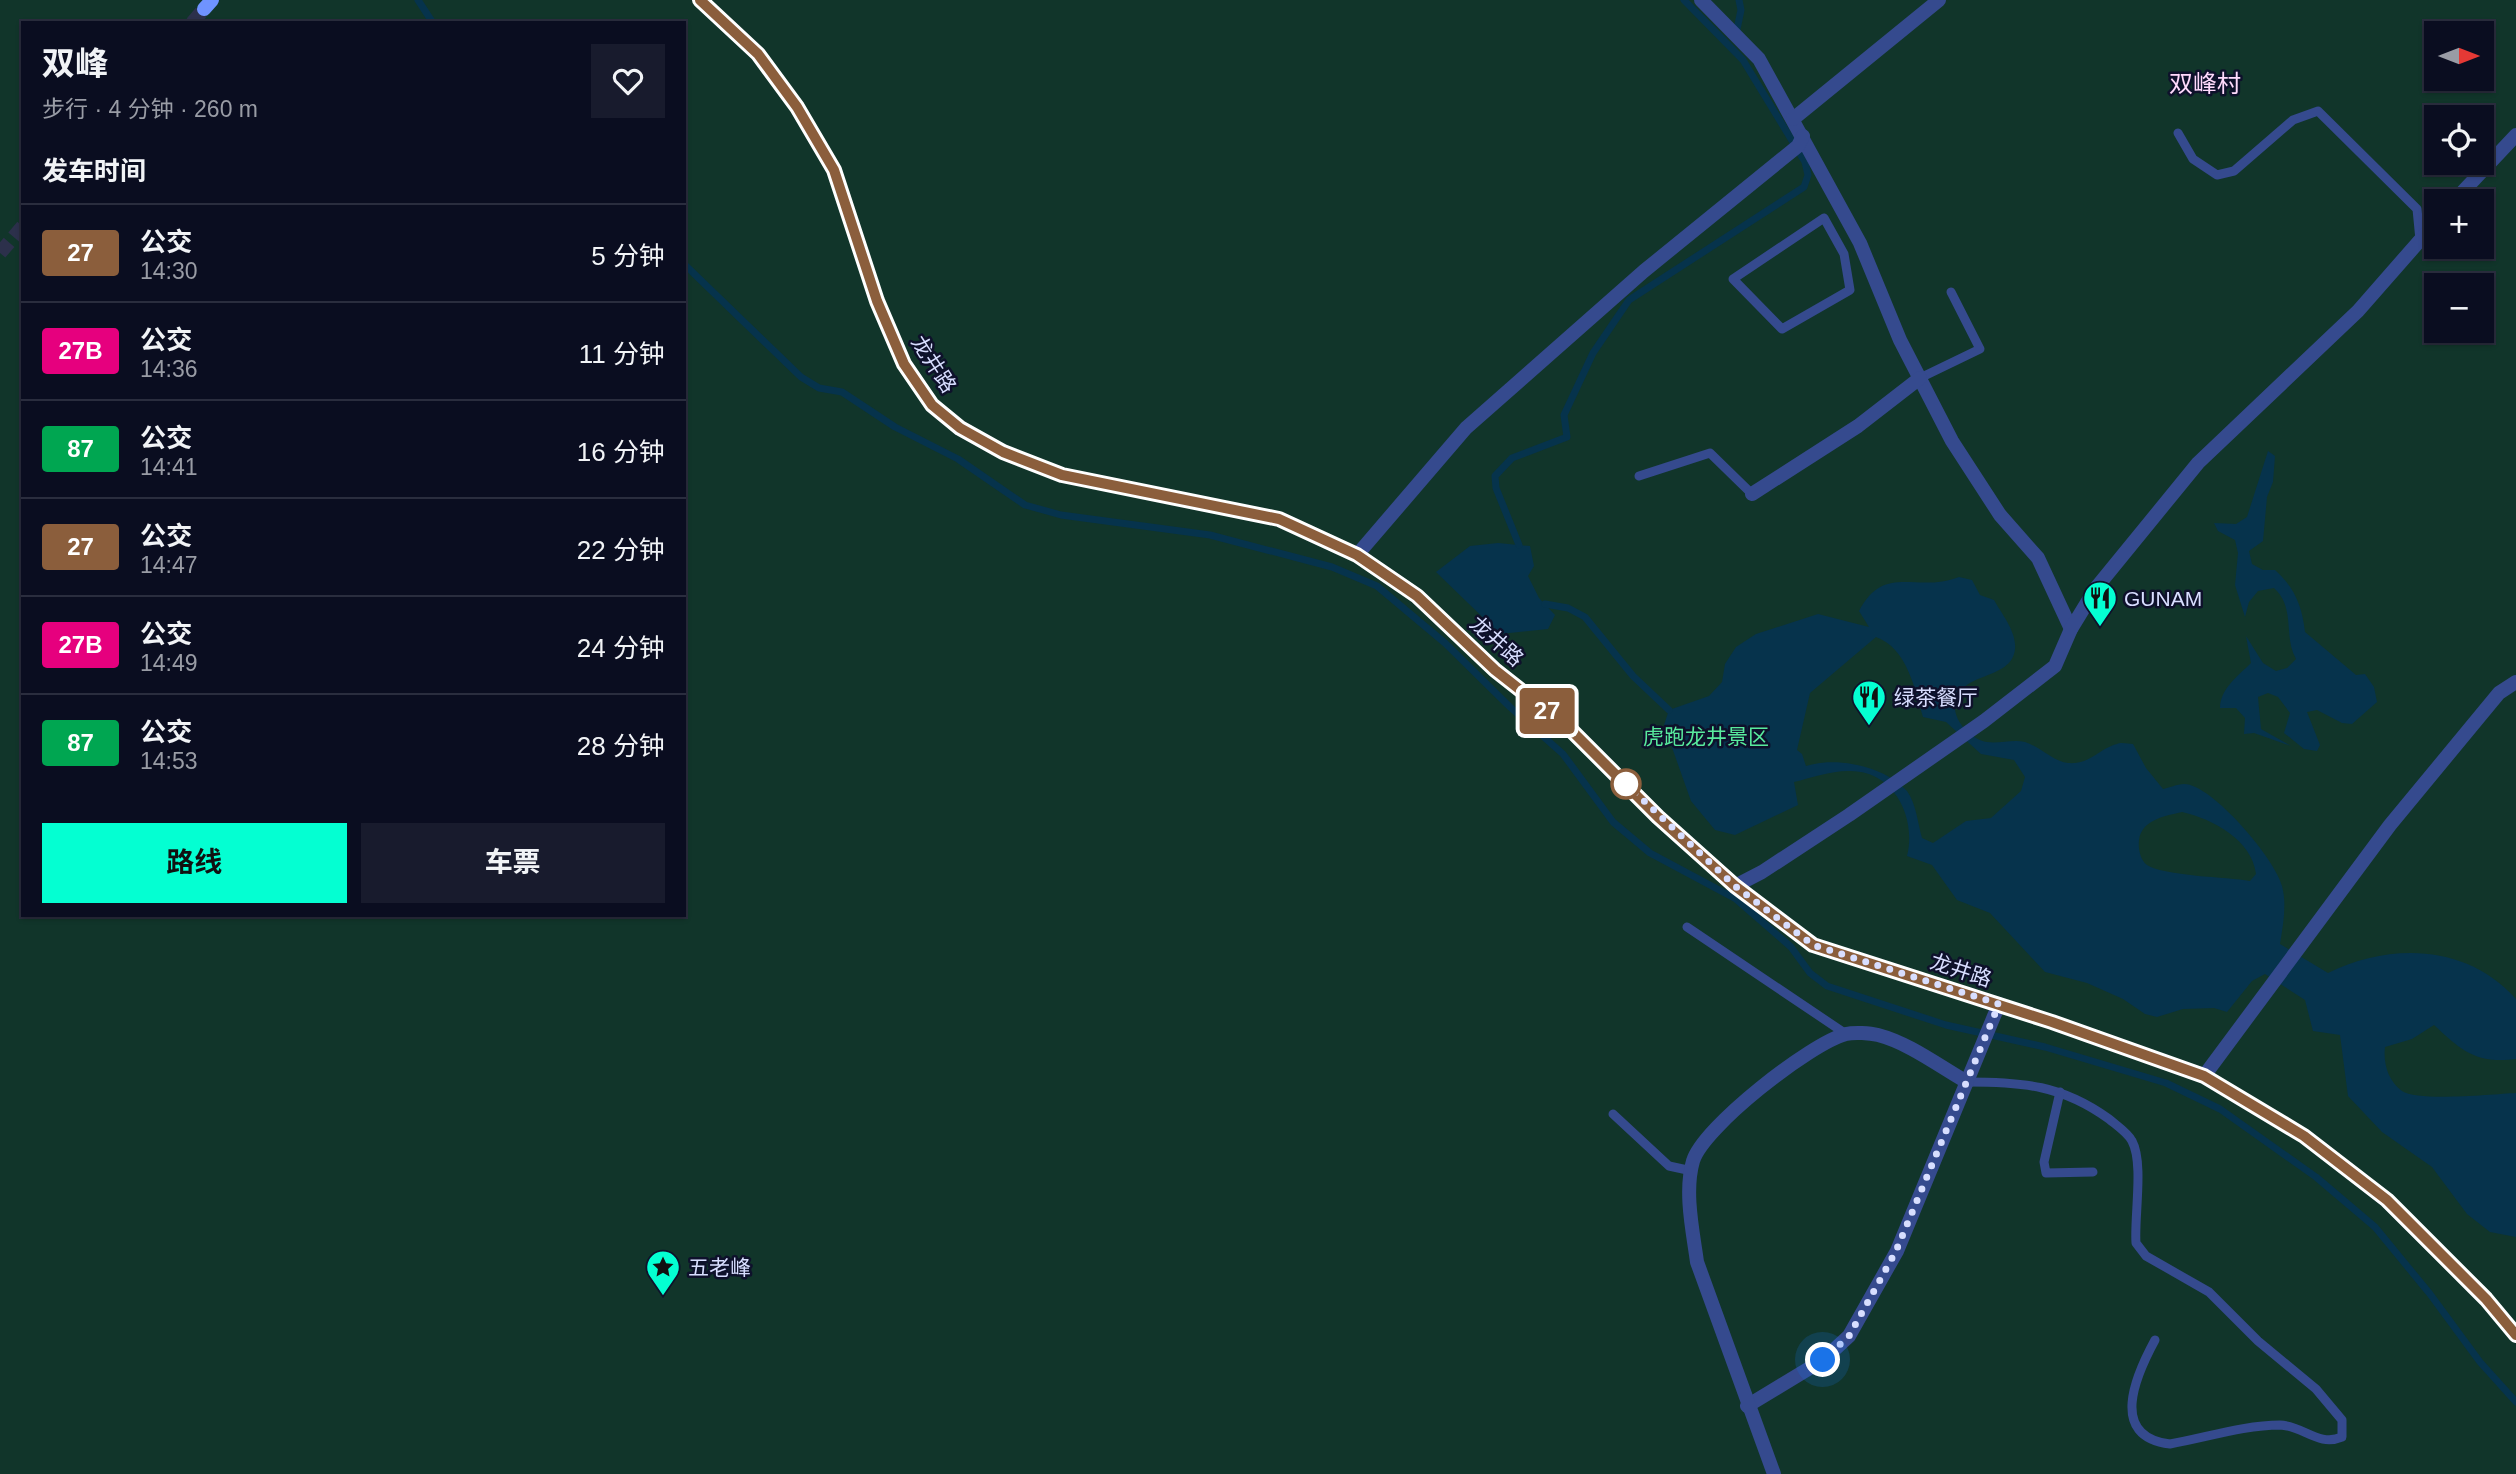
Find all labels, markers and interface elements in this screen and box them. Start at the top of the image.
north arrow [2424,21,2494,91]
map controls [2424,21,2494,343]
button: heart [591,44,665,118]
text: 双峰 [42,45,108,82]
district label: 双峰村 [2169,70,2241,97]
text: 步行 · 4 分钟 · 260 m [42,96,258,122]
button: locate [2424,105,2494,175]
text: 发车时间 [42,156,146,186]
button: + [2424,189,2494,259]
text: 公交 [140,227,192,257]
text: 27 [67,239,94,266]
text: 5 分钟 [591,241,665,271]
text: 14:30 [140,258,198,284]
button: − [2424,273,2494,343]
text: 公交 [140,325,192,355]
street label: 龙井路 [907,331,961,397]
text: 27B [58,337,103,364]
text: 11 分钟 [579,339,665,369]
text: 14:36 [140,356,198,382]
text: 公交 [140,423,192,453]
text: 87 [67,435,94,462]
text: 16 分钟 [577,437,665,467]
text: 14:41 [140,454,198,480]
text: 公交 [140,521,192,551]
text: 27 [67,533,94,560]
text: 22 分钟 [577,535,665,565]
text: 14:47 [140,552,198,578]
restaurant icon: GUNAM [2081,579,2119,628]
place label: GUNAM [2124,587,2202,610]
street label: 龙井路 [1466,611,1528,671]
text: 公交 [140,619,192,649]
text: 27B [58,631,103,658]
text: 24 分钟 [577,633,665,663]
text: 14:49 [140,650,198,676]
restaurant icon: 绿茶餐厅 [1850,678,1888,727]
place label: 绿茶餐厅 [1894,686,1978,709]
line badge: 27 [1516,688,1578,734]
text: 27 [1534,697,1560,724]
text: 公交 [140,717,192,747]
park label: 虎跑龙井景区 [1643,725,1769,748]
text: 87 [67,729,94,756]
text: 28 分钟 [577,731,665,761]
text: 14:53 [140,748,198,774]
unlabelled marker [1611,769,1641,799]
button: 路线 [42,823,347,903]
button: 车票 [361,823,665,903]
street label: 龙井路 [1927,949,1995,991]
place icon: 五老峰 [644,1248,682,1297]
place label: 五老峰 [688,1256,751,1279]
your location [1805,1342,1840,1377]

